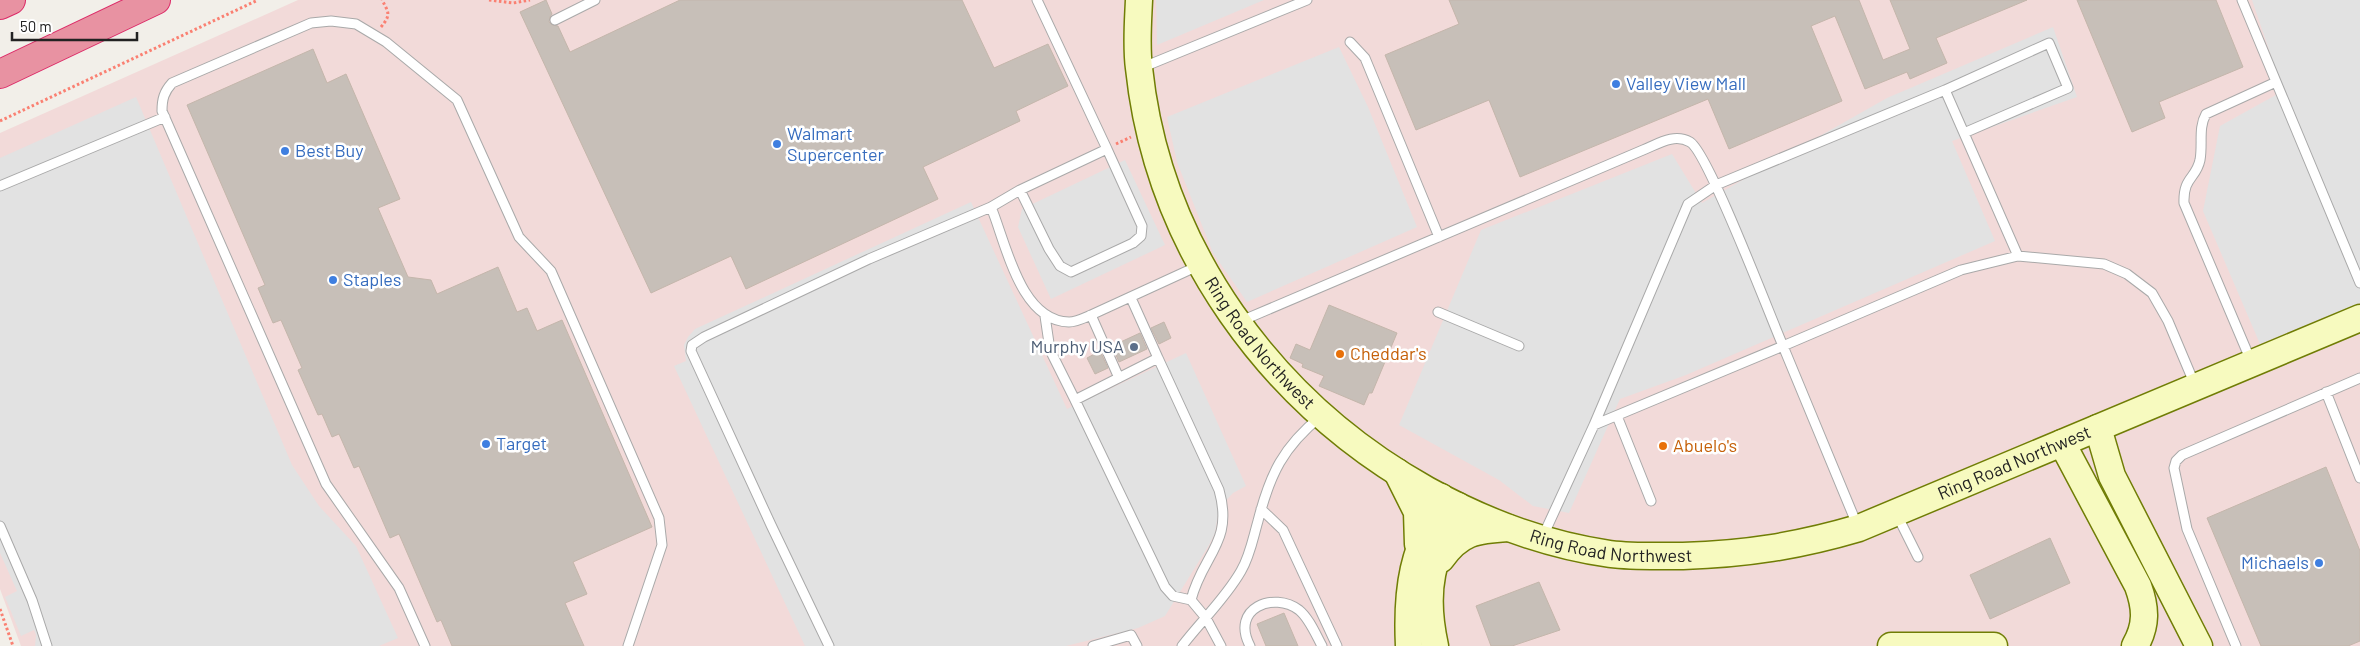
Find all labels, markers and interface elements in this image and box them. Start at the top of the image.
scale bar [12,10,138,42]
text: 50 m [20,17,52,35]
place label: Valley View Mall [1626,72,1746,94]
marker: Valley View Mall [1610,78,1622,90]
place label: Walmart Supercenter [787,122,885,165]
marker: Walmart Supercenter [771,138,783,150]
place label: Best Buy [295,139,364,161]
marker: Best Buy [279,145,291,157]
place label: Staples [343,268,401,290]
street label: Ring Road Northwest [1201,273,1320,414]
marker: Staples [327,274,339,286]
place label: Murphy USA [1030,335,1124,357]
marker: Murphy USA [1128,341,1140,353]
place label: Cheddar's [1350,342,1427,364]
marker: Cheddar's [1334,348,1346,360]
street label: Ring Road Northwest [1934,420,2094,504]
place label: Target [496,432,547,454]
place label: Abuelo's [1673,434,1737,456]
marker: Target [480,438,492,450]
marker: Abuelo's [1657,440,1669,452]
street label: Ring Road Northwest [1527,524,1693,566]
place label: Michaels [2241,551,2309,573]
marker: Michaels [2313,557,2325,569]

